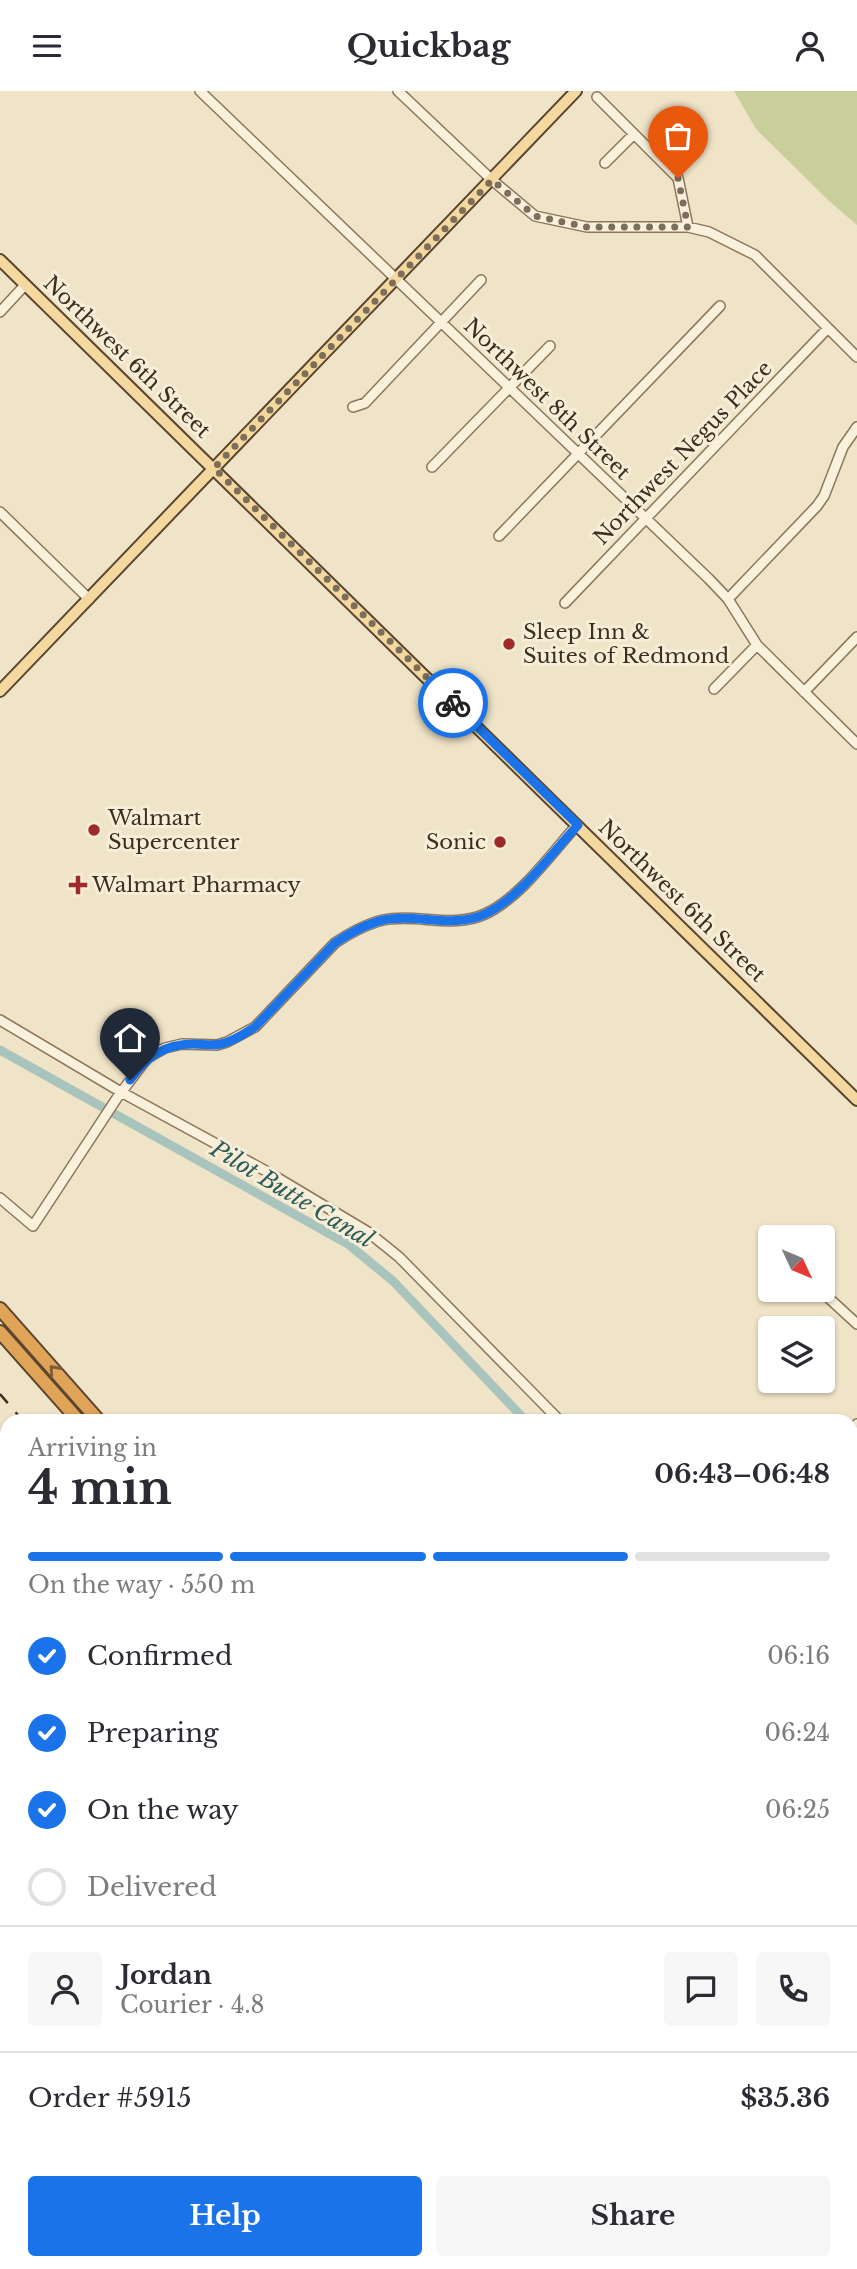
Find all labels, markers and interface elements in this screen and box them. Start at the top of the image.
text: Quickbag [347,26,510,66]
icon: menu [28,27,66,65]
icon: person [791,27,829,65]
pin [648,106,708,178]
icon: bag [659,117,697,155]
street label: Northwest 6th Street [38,270,216,444]
street label: Northwest 8th Street [458,313,636,485]
street label: Northwest Negus Place [588,356,778,550]
place label: Sleep Inn & Suites of Redmond [523,619,729,669]
marker: Sleep Inn & Suites of Redmond [501,636,517,652]
courier [418,668,488,738]
icon: bike [434,684,472,722]
place label: Walmart Supercenter [107,805,239,855]
street label: Northwest 6th Street [593,814,771,988]
marker: Walmart Supercenter [86,822,102,838]
place label: Sonic [426,829,486,855]
marker: Sonic [492,834,508,850]
place label: Walmart Pharmacy [91,872,301,898]
marker: Walmart Pharmacy [70,877,86,893]
pin [100,1008,160,1080]
icon: home [111,1019,149,1057]
water label: Pilot Butte Canal [205,1134,379,1254]
north arrow [758,1225,835,1302]
map controls [758,1225,835,1393]
button: layers [758,1316,835,1393]
one-way arrow [50,1365,62,1378]
text: Arriving in [28,1434,157,1462]
text: 06:43–06:48 [654,1458,830,1490]
text: 4 min [28,1459,172,1516]
text: On the way · 550 m [28,1571,255,1599]
icon: check [28,1637,66,1675]
text: Confirmed [87,1640,232,1672]
text: 06:16 [767,1642,830,1670]
icon: check [28,1714,66,1752]
text: Preparing [87,1717,219,1749]
text: 06:24 [765,1719,830,1747]
icon: check [28,1791,66,1829]
text: On the way [87,1794,239,1826]
text: 06:25 [765,1796,830,1824]
text: Delivered [87,1871,217,1903]
button: person [28,1952,102,2026]
button: chat [664,1952,738,2026]
button: phone [756,1952,830,2026]
text: Jordan [120,1959,212,1991]
text: Courier · 4.8 [120,1991,265,2019]
text: Order #5915 [28,2082,192,2114]
text: $35.36 [740,2082,830,2114]
button: Help [28,2176,422,2256]
button: Share [436,2176,830,2256]

